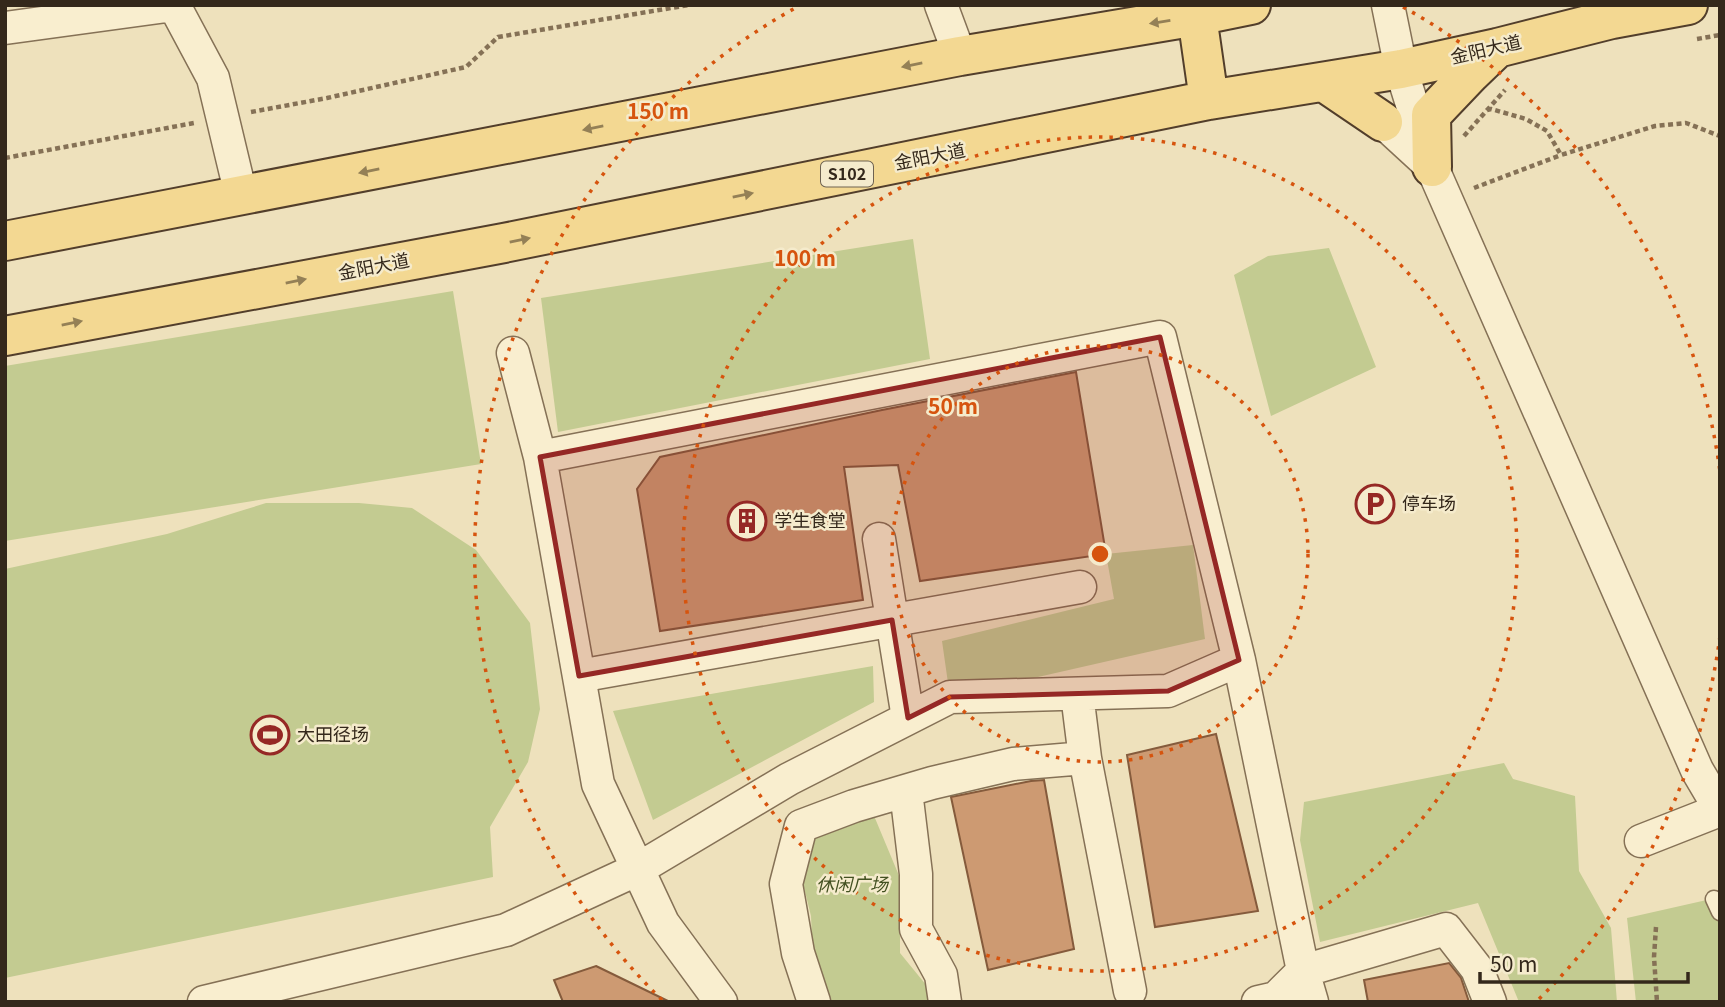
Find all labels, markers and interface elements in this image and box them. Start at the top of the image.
one-way arrow [1149,17,1171,28]
street label: 金阳大道 [1448,27,1524,69]
one-way arrow [901,60,923,71]
text: 150 m [627,95,689,125]
one-way arrow [582,122,604,133]
street label: 金阳大道 [892,135,967,175]
road number: S102 [821,162,873,186]
one-way arrow [358,165,380,176]
one-way arrow [732,189,754,200]
one-way arrow [509,234,531,245]
text: 100 m [774,242,836,272]
street label: 金阳大道 [336,245,411,285]
one-way arrow [285,276,307,287]
one-way arrow [61,317,83,328]
text: 50 m [928,390,978,420]
parking icon: 停车场 [1354,483,1396,525]
place label: 停车场 [1402,489,1456,515]
building icon: 学生食堂 [726,500,768,542]
place label: 学生食堂 [774,506,846,532]
centre of rings [1088,542,1112,566]
sports icon: 大田径场 [249,714,291,756]
place label: 大田径场 [297,720,369,746]
park label: 休闲广场 [816,870,890,896]
scale bar [1480,940,1688,984]
text: 50 m [1490,948,1537,978]

